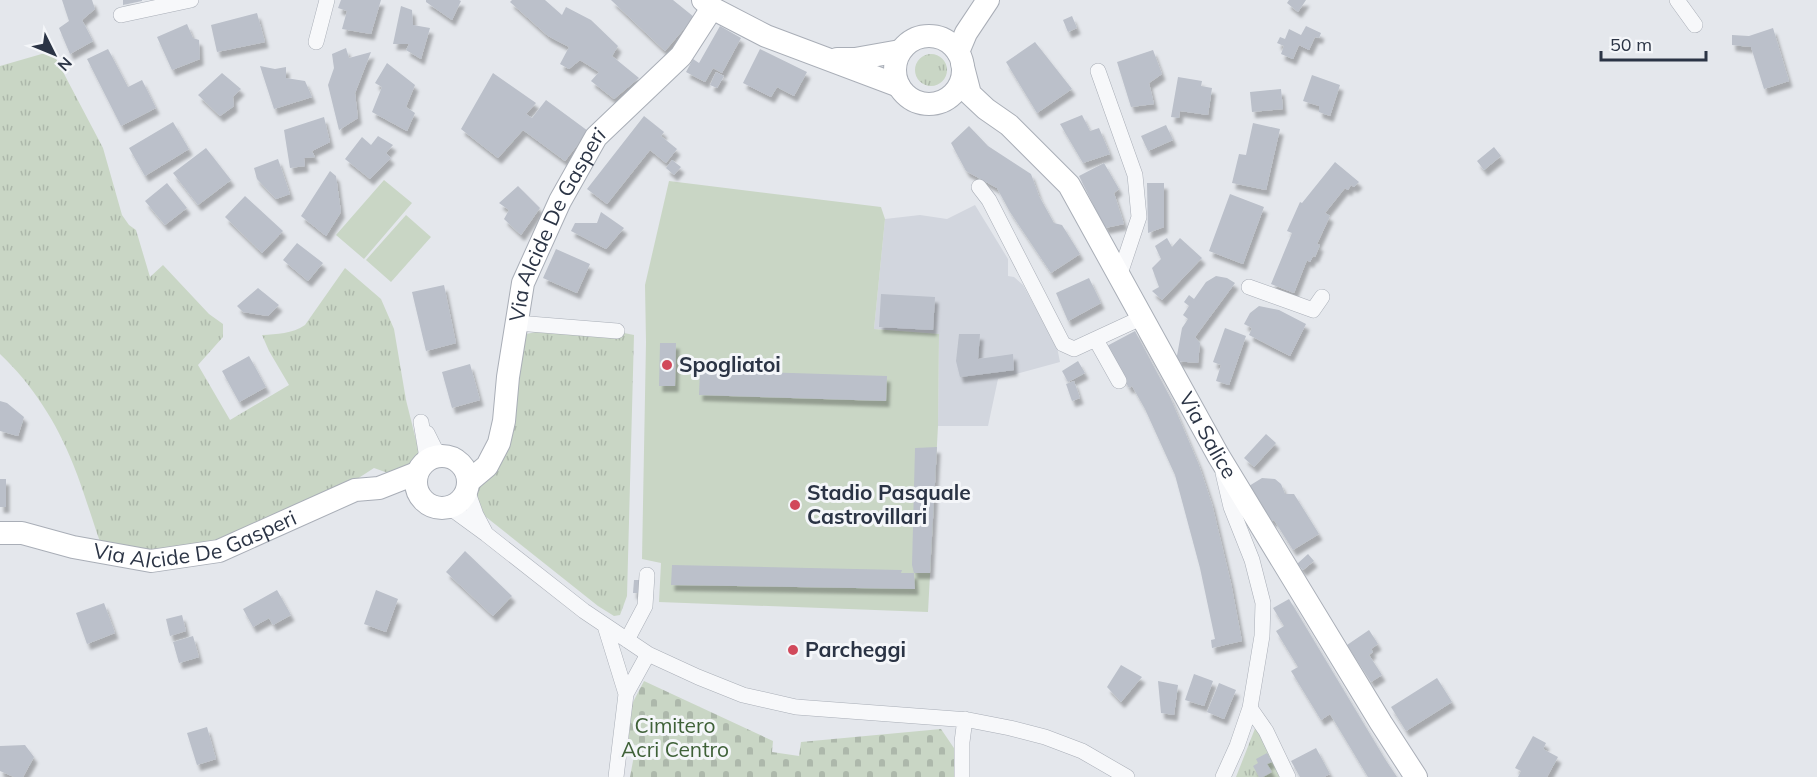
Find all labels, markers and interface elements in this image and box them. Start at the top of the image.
north arrow [24,24,84,84]
scale bar [1601,24,1706,62]
text: 50 m [1610,33,1652,56]
text: N [54,53,76,75]
street label: Via Alcide De Gasperi [503,121,610,324]
place label: Spogliatoi [679,351,781,377]
marker: Spogliatoi [660,358,674,372]
street label: Via Salice [1174,387,1243,483]
place label: Stadio Pasquale Castrovillari [807,479,971,529]
marker: Stadio Pasquale Castrovillari [788,498,802,512]
street label: Via Alcide De Gasperi [91,504,300,573]
place label: Parcheggi [805,636,906,662]
marker: Parcheggi [786,643,800,657]
park label: Cimitero Acri Centro [621,712,729,762]

